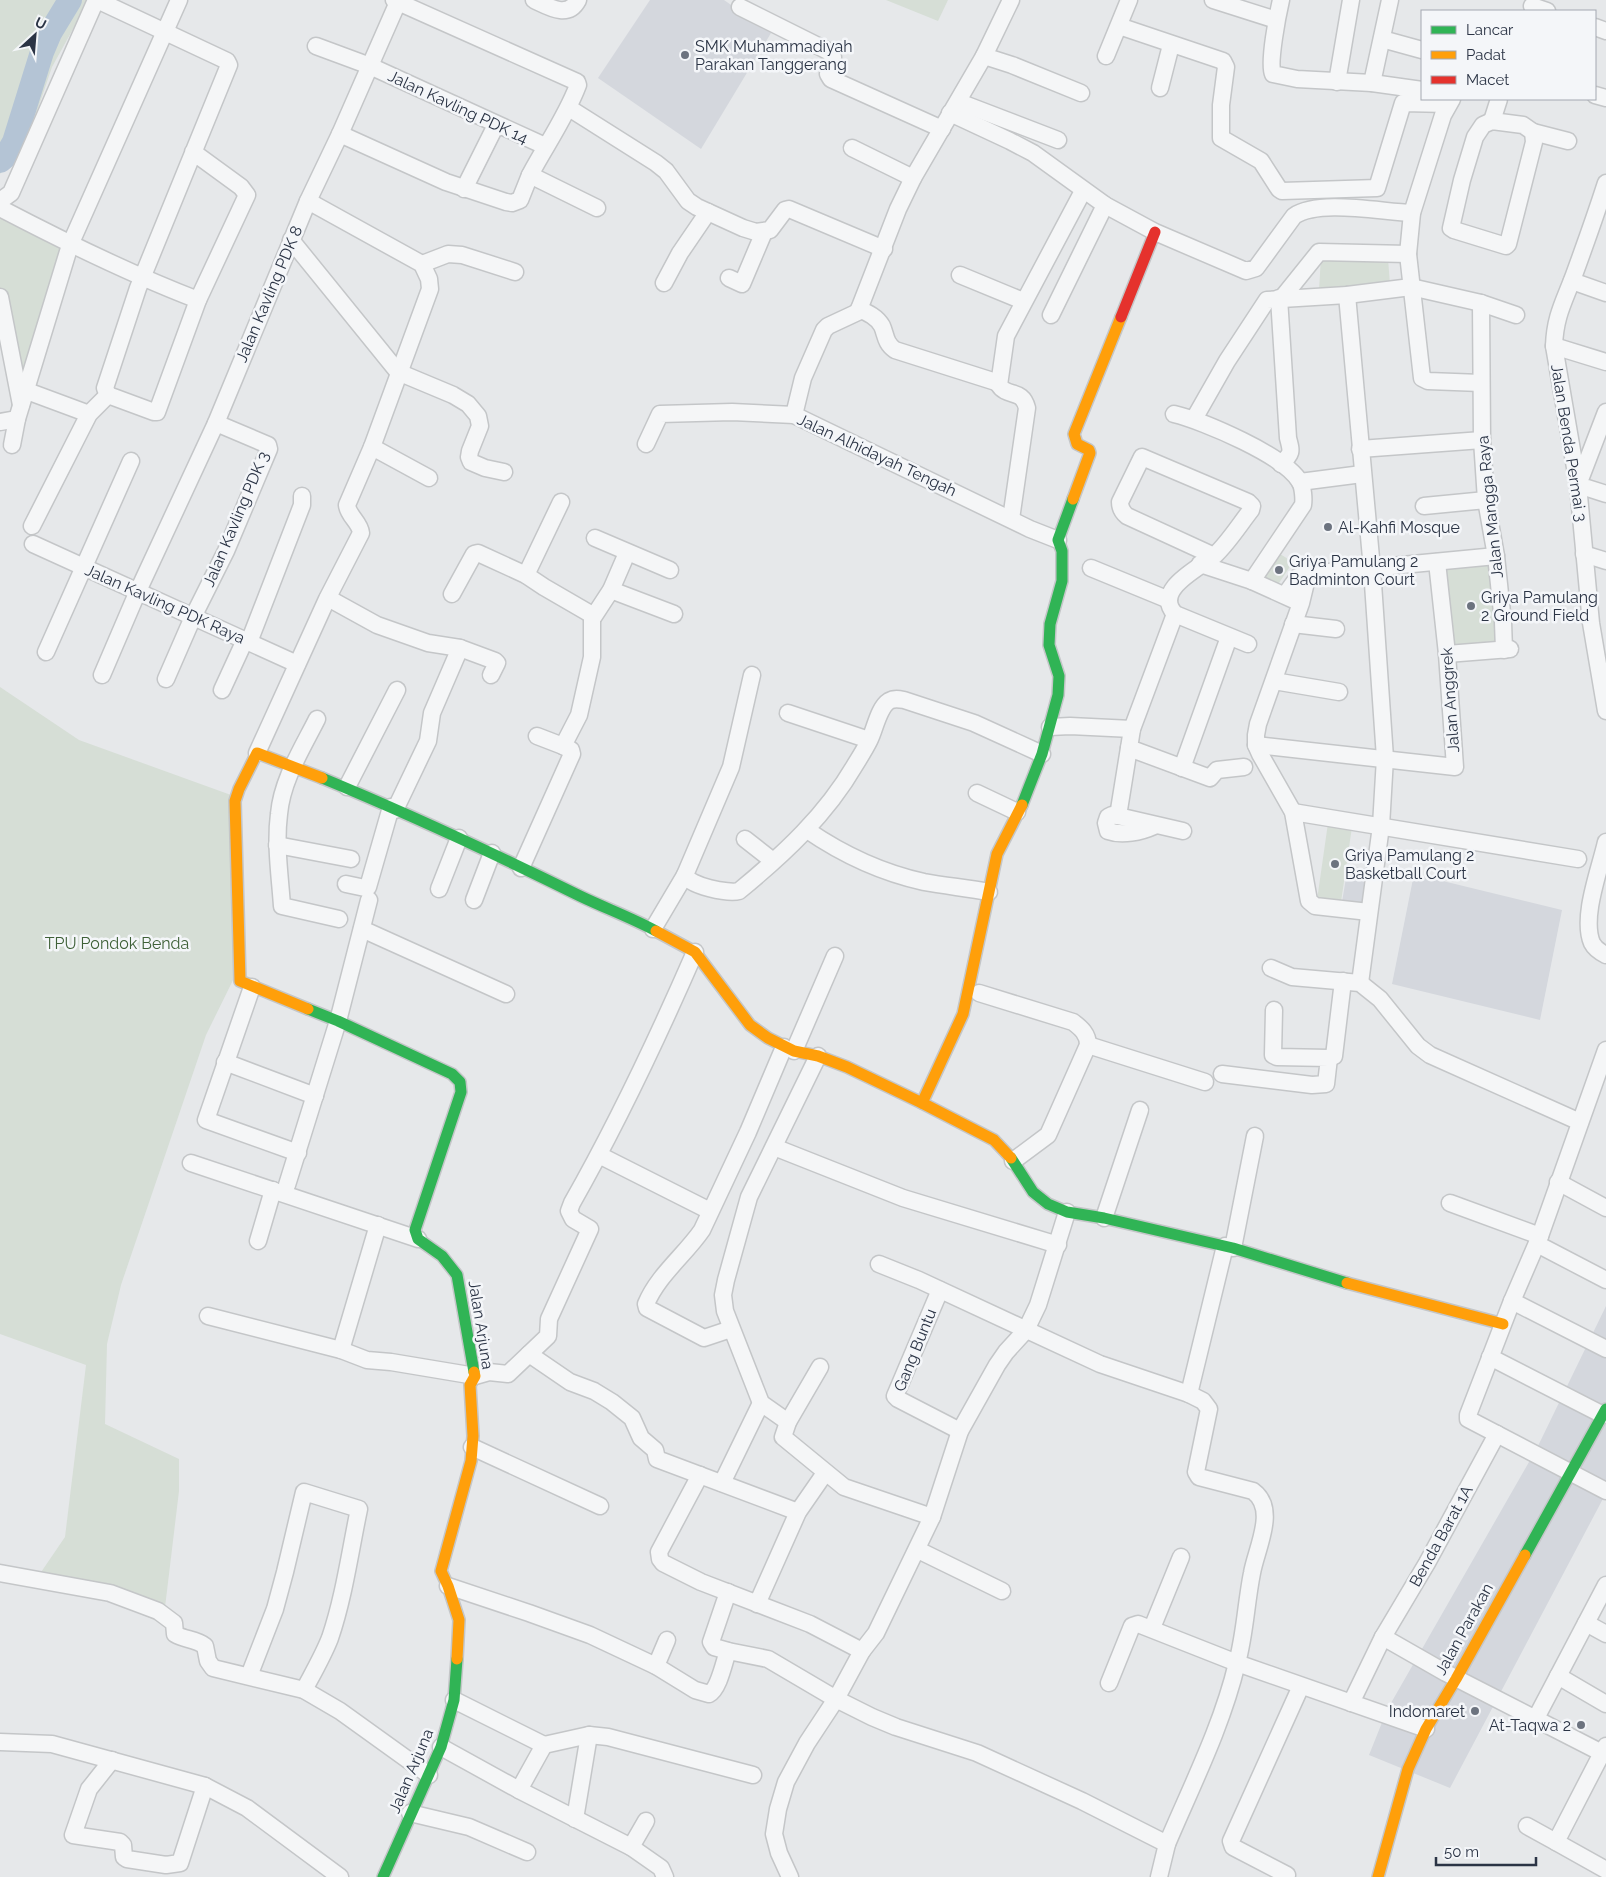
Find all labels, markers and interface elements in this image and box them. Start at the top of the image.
north arrow [10,10,60,60]
legend [1421,10,1596,100]
text: U [32,14,49,33]
text: Lancar [1466,21,1514,39]
place label: SMK Muhammadiyah Parakan Tanggerang [695,37,853,74]
text: Padat [1466,46,1506,64]
marker: SMK Muhammadiyah Parakan Tanggerang [679,49,691,61]
street label: Jalan Kavling PDK 14 [385,66,531,148]
text: Macet [1466,71,1509,89]
street label: Jalan Kavling PDK 8 [232,223,306,365]
street label: Jalan Benda Permai 3 [1547,363,1591,523]
street label: Jalan Alhidayah Tengah [794,410,960,500]
street label: Jalan Mangga Raya [1473,435,1507,579]
street label: Jalan Kavling PDK 3 [199,448,273,590]
place label: Al-Kahfi Mosque [1338,518,1460,537]
marker: Al-Kahfi Mosque [1322,521,1334,533]
place label: Griya Pamulang 2 Badminton Court [1289,552,1418,589]
street label: Jalan Kavling PDK Raya [82,560,248,648]
marker: Griya Pamulang 2 Badminton Court [1273,564,1285,576]
place label: Griya Pamulang 2 Ground Field [1481,588,1598,625]
marker: Griya Pamulang 2 Ground Field [1465,600,1477,612]
street label: Jalan Anggrek [1437,646,1463,753]
place label: Griya Pamulang 2 Basketball Court [1345,846,1474,883]
marker: Griya Pamulang 2 Basketball Court [1329,858,1341,870]
park label: TPU Pondok Benda [45,934,189,953]
street label: Jalan Arjuna [465,1279,497,1371]
street label: Gang Buntu [890,1306,940,1394]
street label: Benda Barat 1A [1405,1482,1477,1590]
street label: Jalan Parakan [1431,1580,1497,1678]
place label: Indomaret [1389,1702,1466,1721]
marker: Indomaret [1469,1705,1481,1717]
place label: At-Taqwa 2 [1489,1716,1571,1735]
marker: At-Taqwa 2 [1575,1719,1587,1731]
street label: Jalan Arjuna [385,1726,437,1816]
scale bar [1436,1834,1536,1866]
text: 50 m [1444,1843,1479,1861]

